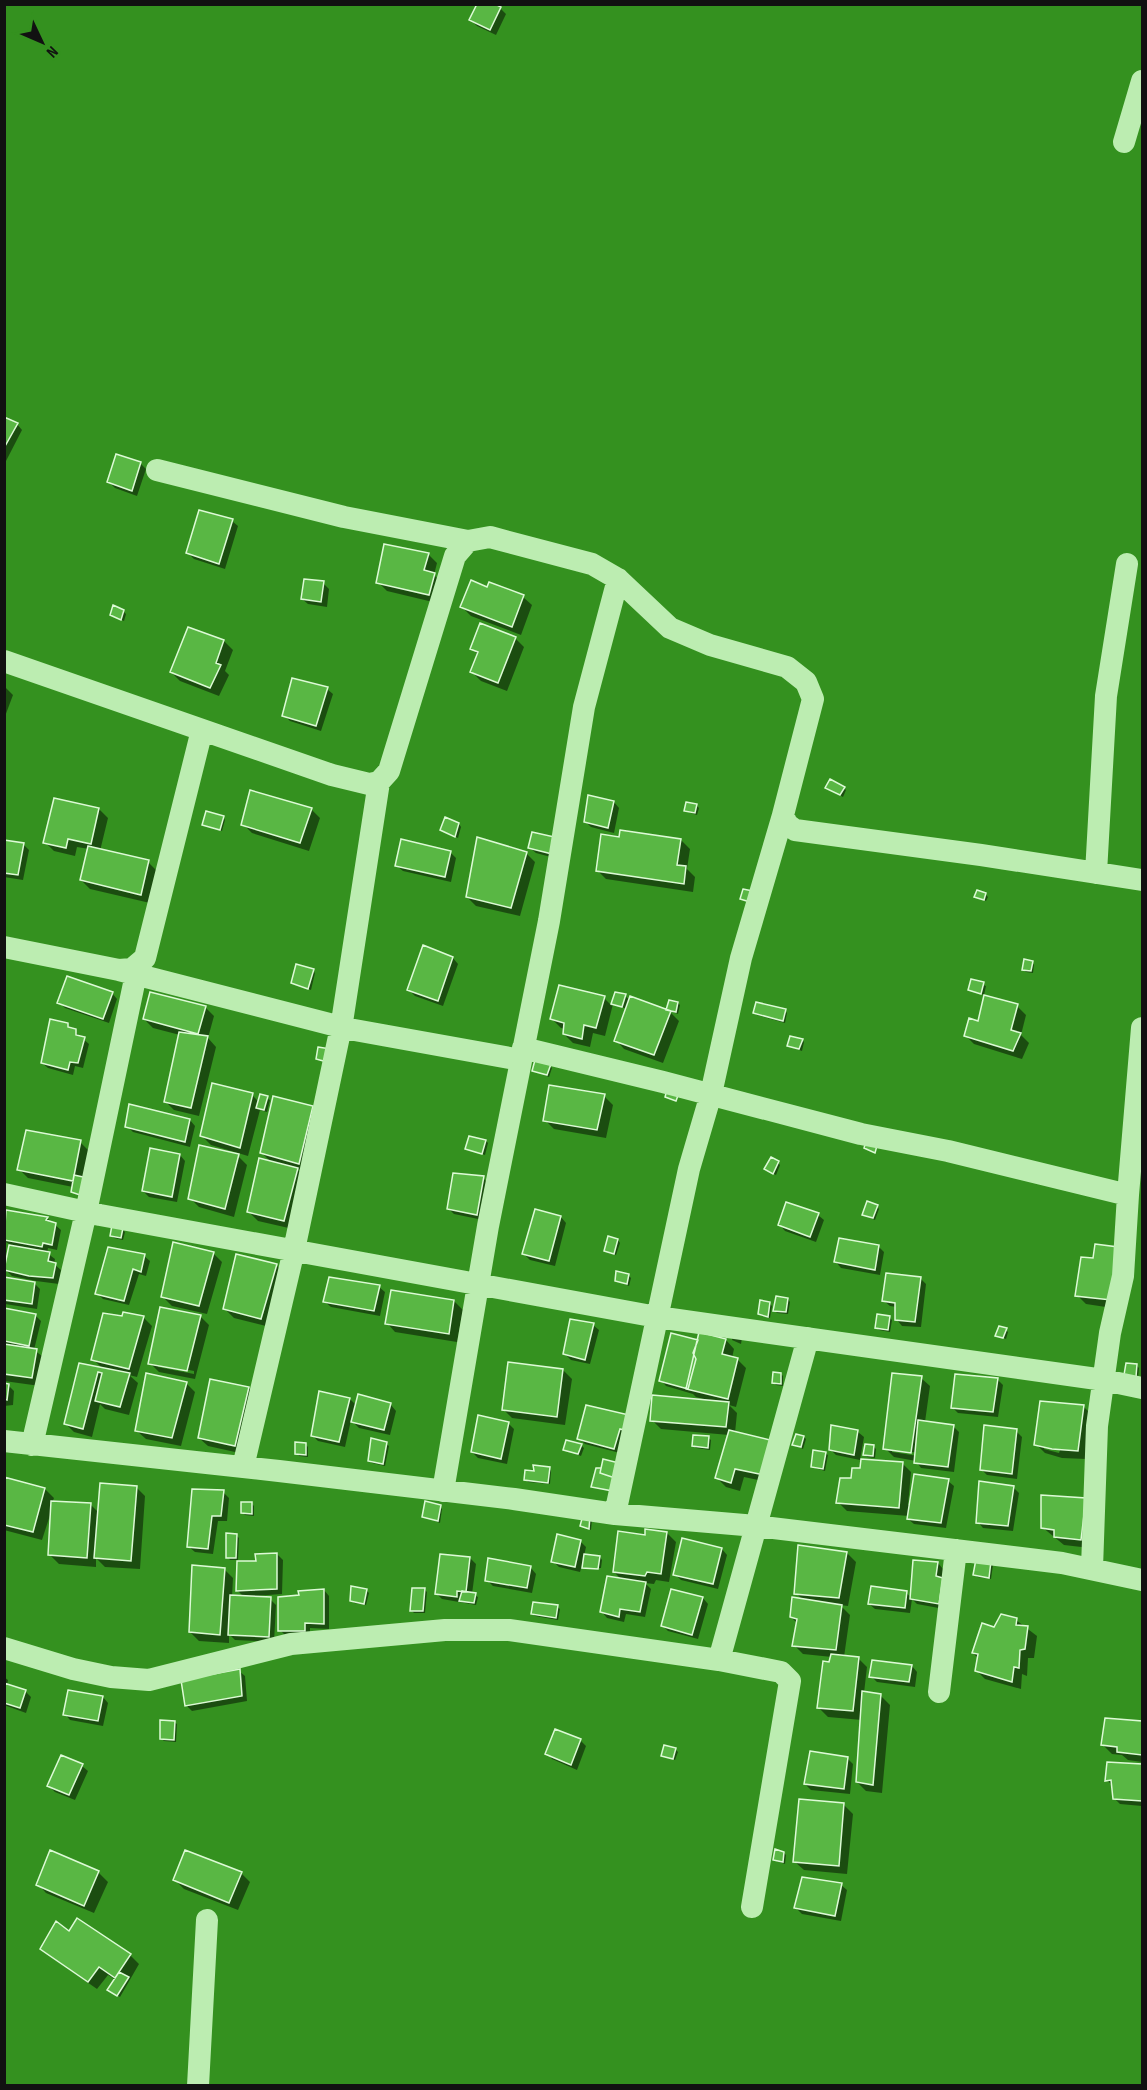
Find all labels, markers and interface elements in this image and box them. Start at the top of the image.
north arrow [12,12,72,72]
text: N [42,42,62,61]

